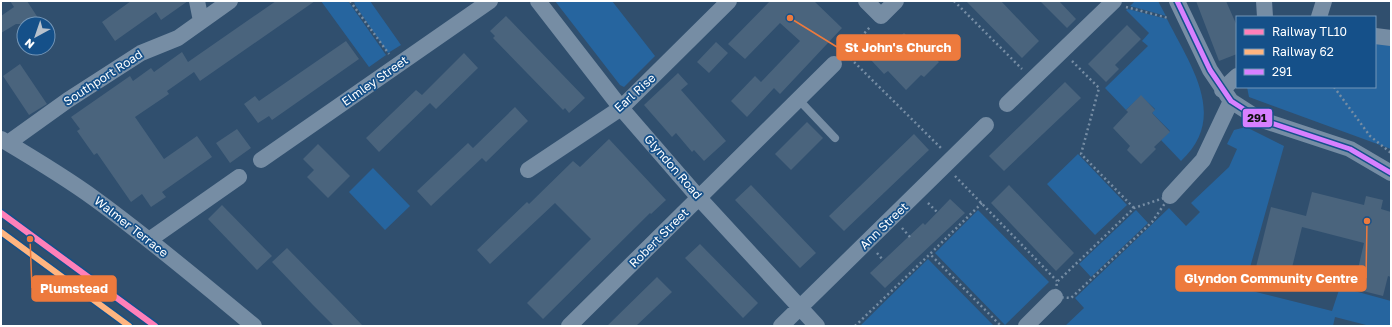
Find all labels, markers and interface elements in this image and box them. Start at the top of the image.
north arrow [16,16,56,56]
legend [1236,16,1376,88]
text: Railway TL10 [1272,24,1347,39]
callout: St John's Church [837,35,960,60]
text: N [22,36,37,52]
text: St John's Church [845,39,951,55]
text: Railway 62 [1272,44,1334,59]
street label: Southport Road [60,47,145,109]
street label: Elmley Street [339,52,411,109]
text: 291 [1272,64,1292,79]
street label: Earl Rise [611,70,658,115]
line badge: 291 [1242,108,1273,128]
text: 291 [1247,111,1267,124]
street label: Glyndon Road [641,131,705,202]
street label: Walmer Terrace [91,193,171,260]
street label: Ann Street [856,199,911,252]
street label: Robert Street [626,205,692,270]
callout: Glyndon Community Centre [1176,266,1366,291]
text: Glyndon Community Centre [1184,270,1358,286]
callout: Plumstead [32,276,116,301]
text: Plumstead [40,280,108,296]

